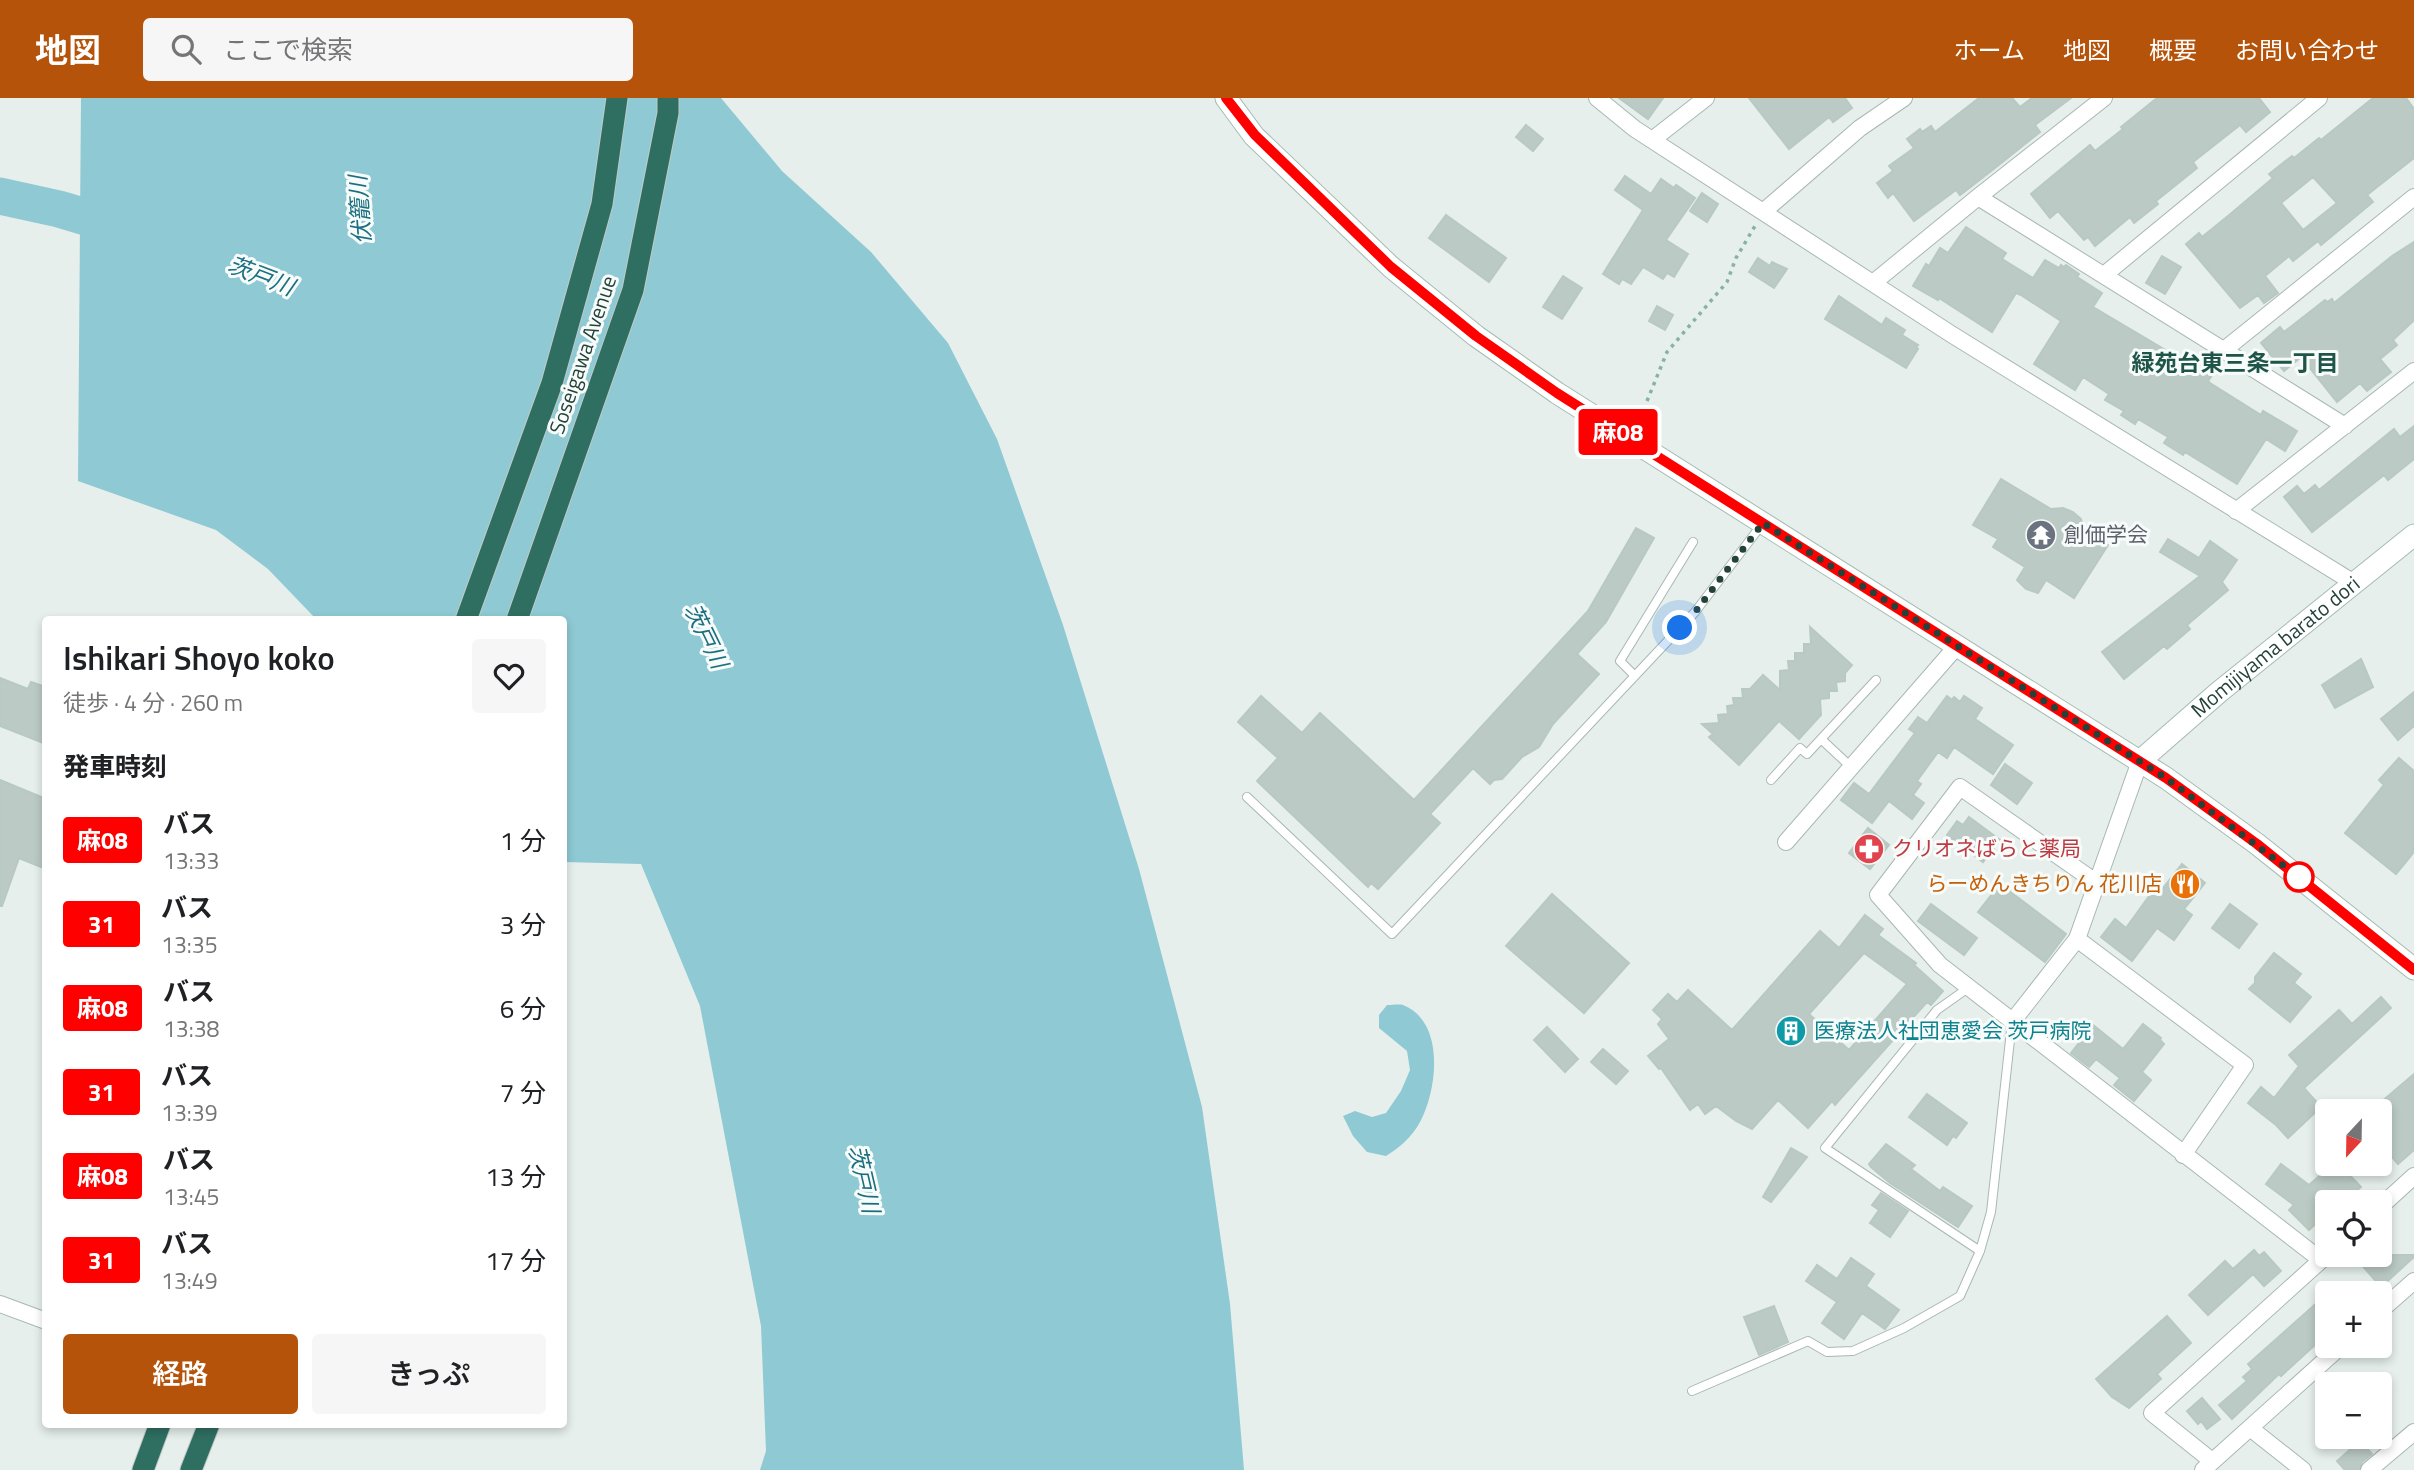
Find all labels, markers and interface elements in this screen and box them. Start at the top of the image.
search box [143,18,633,81]
text: 地図 [35,25,101,75]
icon: search [167,30,205,68]
text: ここで検索 [223,30,353,69]
text: ホーム [1954,32,2025,68]
text: 地図 [2063,32,2111,68]
text: 概要 [2149,32,2197,68]
text: お問い合わせ [2235,32,2379,68]
water label: 伏籠川 [339,171,379,246]
water label: 茨戸川 [223,247,302,305]
street label: Soseigawa Avenue [540,271,624,438]
district label: 緑苑台東三条一丁目 [2132,345,2339,380]
line badge: 麻08 [1578,409,1658,455]
text: 麻08 [1593,414,1643,450]
temple icon: 創価学会 [2024,518,2058,552]
place label: 創価学会 [2064,518,2148,550]
street label: Momijiyama barato dori [2183,568,2366,725]
water label: 茨戸川 [676,597,739,677]
your location [1662,610,1697,645]
text: Ishikari Shoyo koko [63,633,335,683]
button: heart [472,639,546,713]
text: 徒歩 · 4 分 · 260 m [63,685,243,720]
text: 発車時刻 [63,747,167,786]
text: バス [163,804,215,843]
text: 1 分 [500,821,546,860]
text: 麻08 [77,822,128,858]
pharmacy icon: クリオネばらと薬局 [1852,832,1886,866]
place label: クリオネばらと薬局 [1892,832,2081,864]
text: 13:33 [163,843,219,878]
unlabelled marker [2284,862,2314,892]
place label: らーめんきちりん 花川店 [1926,867,2162,899]
restaurant icon: らーめんきちりん 花川店 [2168,867,2202,901]
text: バス [161,888,213,927]
text: 3 分 [500,905,546,944]
text: 31 [88,906,115,942]
text: 13:35 [161,927,218,962]
text: バス [163,972,215,1011]
text: 6 分 [500,989,546,1028]
text: 麻08 [77,990,128,1026]
text: 13:38 [163,1011,219,1046]
building icon: 医療法人社団恵愛会 茨戸病院 [1774,1014,1808,1048]
place label: 医療法人社団恵愛会 茨戸病院 [1814,1014,2092,1046]
text: バス [161,1056,213,1095]
text: 7 分 [500,1073,546,1112]
text: 31 [88,1074,115,1110]
text: 13:39 [161,1095,218,1130]
north arrow [2315,1099,2392,1176]
map controls [2315,1099,2392,1449]
text: バス [163,1140,215,1179]
water label: 茨戸川 [840,1141,890,1219]
text: 13 分 [485,1157,546,1196]
text: 麻08 [77,1158,128,1194]
text: 13:45 [163,1179,219,1214]
button: locate [2315,1190,2392,1267]
text: バス [161,1224,213,1263]
text: 17 分 [485,1241,546,1280]
text: 31 [88,1242,115,1278]
text: 13:49 [161,1263,218,1298]
button: + [2315,1281,2392,1358]
button: 経路 [63,1334,298,1414]
button: きっぷ [312,1334,546,1414]
button: − [2315,1372,2392,1449]

